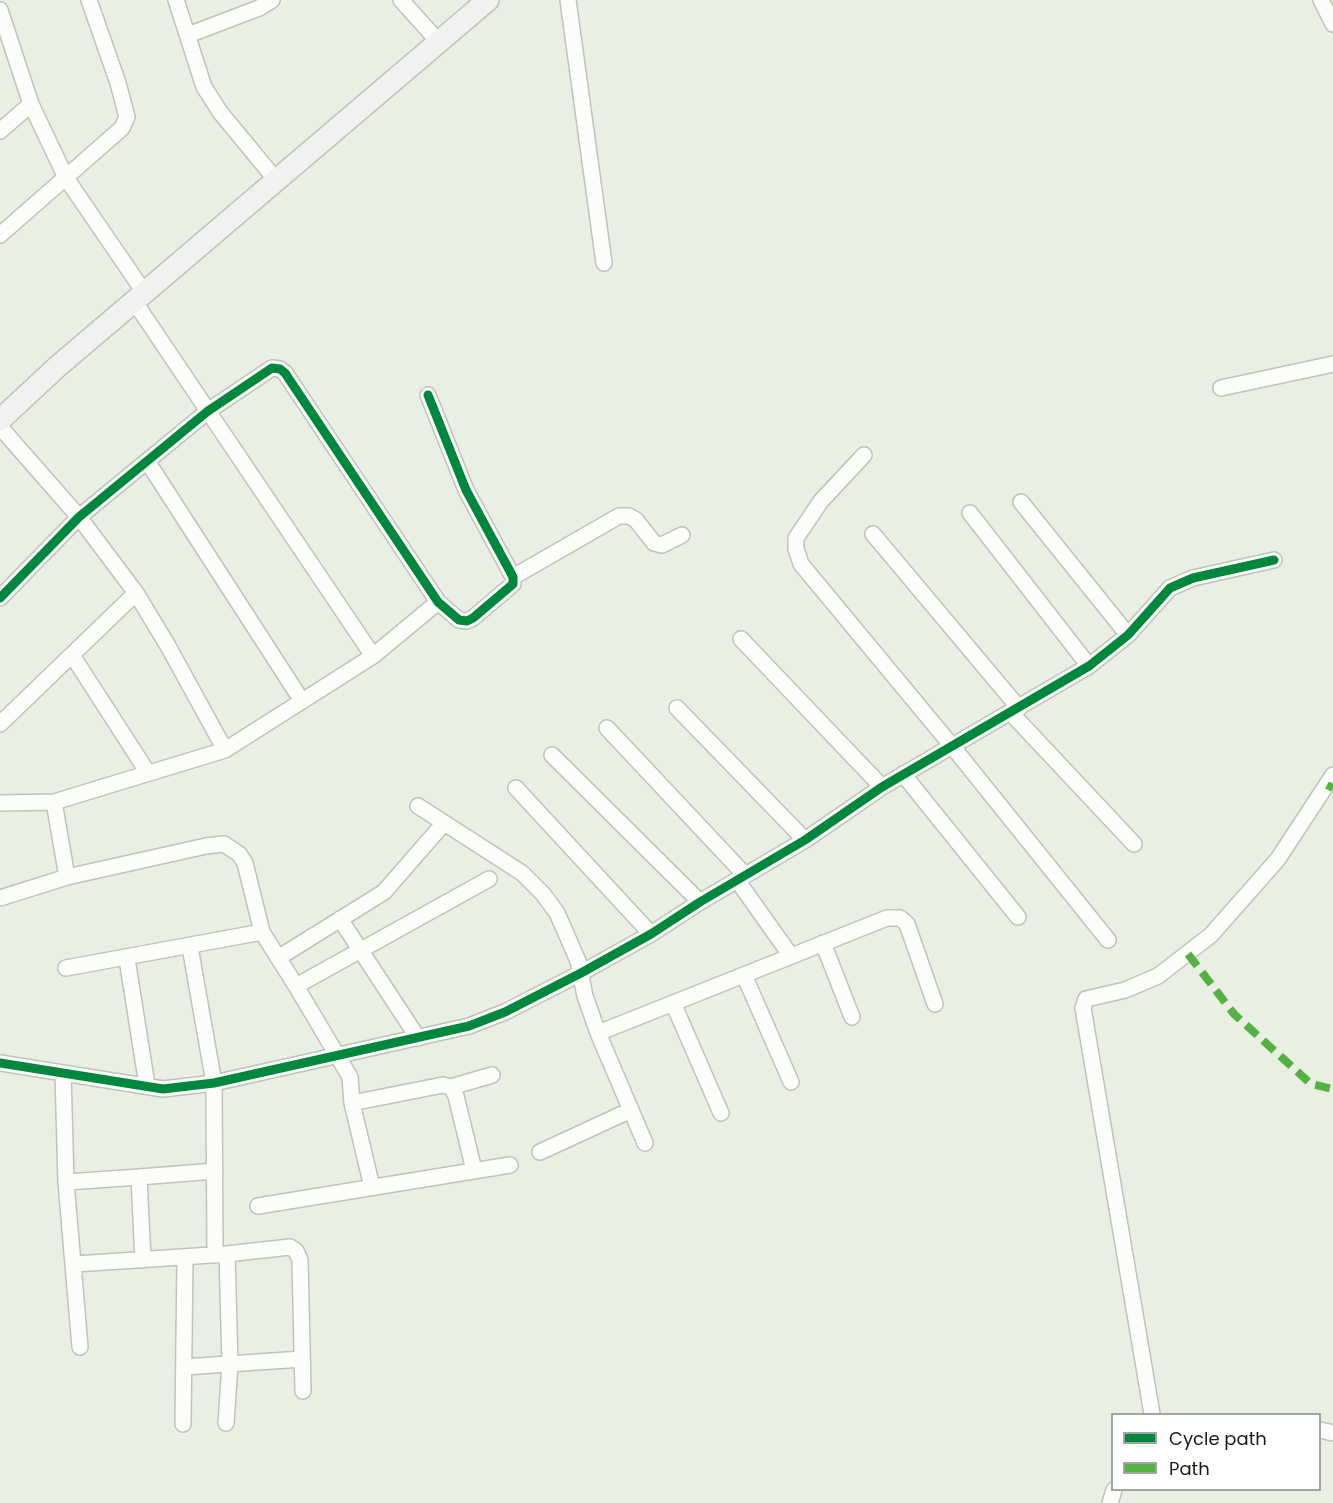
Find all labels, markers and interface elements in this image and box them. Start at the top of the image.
legend [1111,1413,1321,1491]
text: Cycle path [1169,1426,1267,1451]
text: Path [1169,1456,1210,1481]

